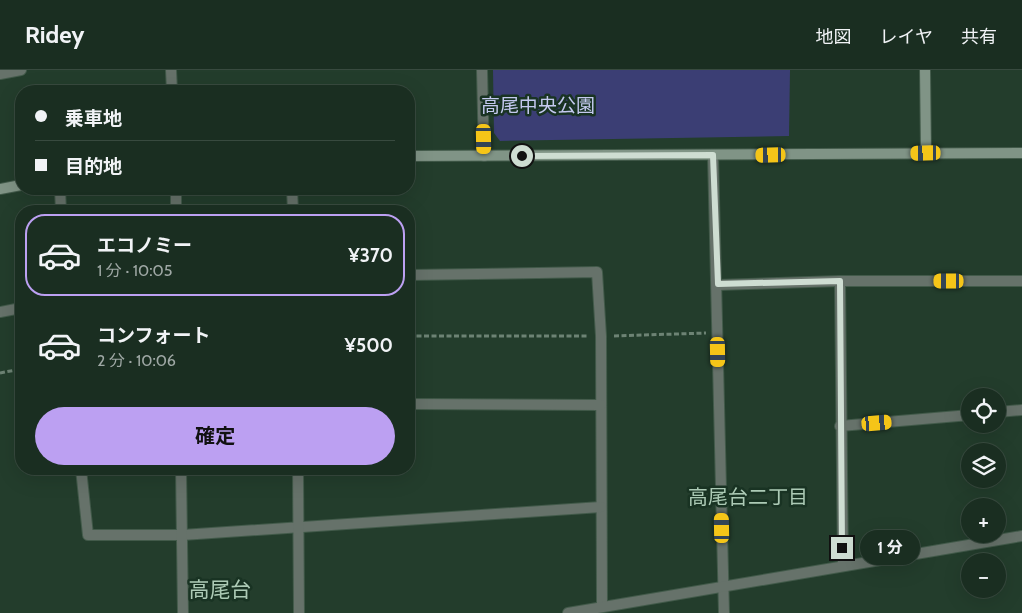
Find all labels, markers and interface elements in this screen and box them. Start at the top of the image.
text: Ridey [25,20,84,49]
text: 地図 [816,26,852,48]
text: レイヤ [880,26,933,48]
text: 共有 [961,26,997,48]
park label: 高尾中央公園 [481,94,595,117]
text: 乗車地 [65,107,122,130]
car [476,124,491,154]
route start [511,145,533,167]
car [910,145,941,161]
car [755,147,786,163]
text: 目的地 [65,155,122,178]
icon: car [37,233,82,278]
text: エコノミー [97,234,192,257]
text: ¥370 [348,244,393,267]
text: 1 分 · 10:05 [97,261,172,280]
car [934,274,964,289]
icon: car [37,323,82,368]
text: コンフォート [97,324,210,347]
text: ¥500 [344,334,393,357]
car [710,337,725,367]
text: 2 分 · 10:06 [97,351,176,370]
map controls [961,388,1006,598]
button: locate [961,388,1006,433]
button: 確定 [35,407,395,465]
car [861,414,892,432]
button: layers [961,443,1006,488]
district label: 高尾台二丁目 [688,485,808,509]
button: + [961,498,1006,543]
car [714,513,729,543]
callout: 1 分 [860,530,920,566]
route end [831,537,853,559]
text: 1 分 [877,538,903,557]
button: − [961,553,1006,598]
district label: 高尾台 [189,577,252,602]

